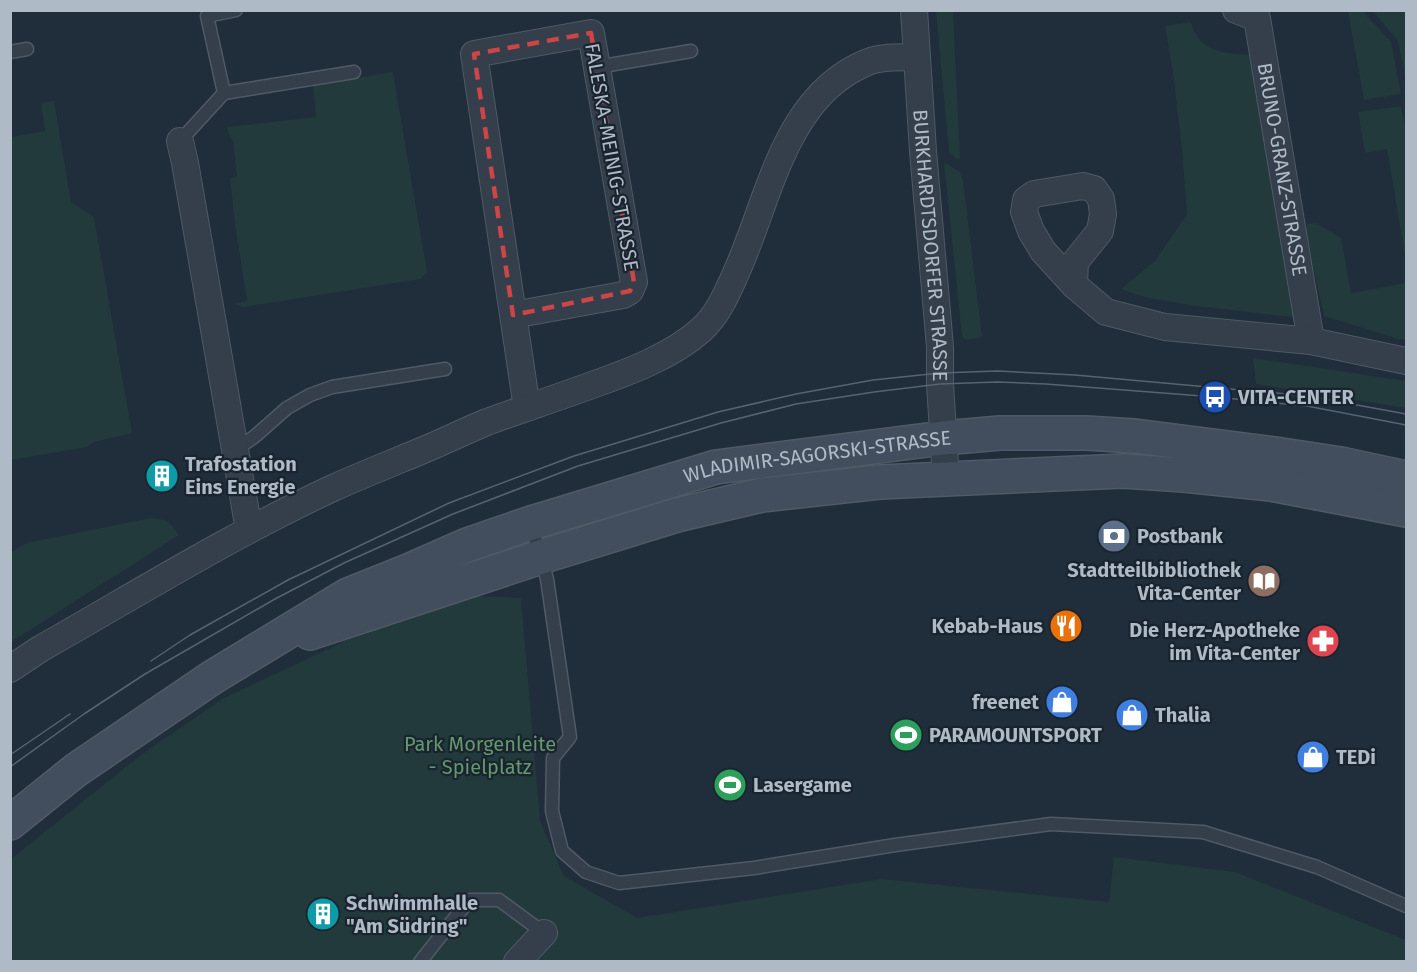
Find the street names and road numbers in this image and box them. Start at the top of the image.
street label: FALESKA-MEINIG-STRASSE [580,41,644,273]
street label: BRUNO-GRANZ-STRASSE [1253,61,1312,278]
street label: BURKHARDTSDORFER STRASSE [908,109,952,381]
street label: WLADIMIR-SAGORSKI-STRASSE [681,425,952,488]

